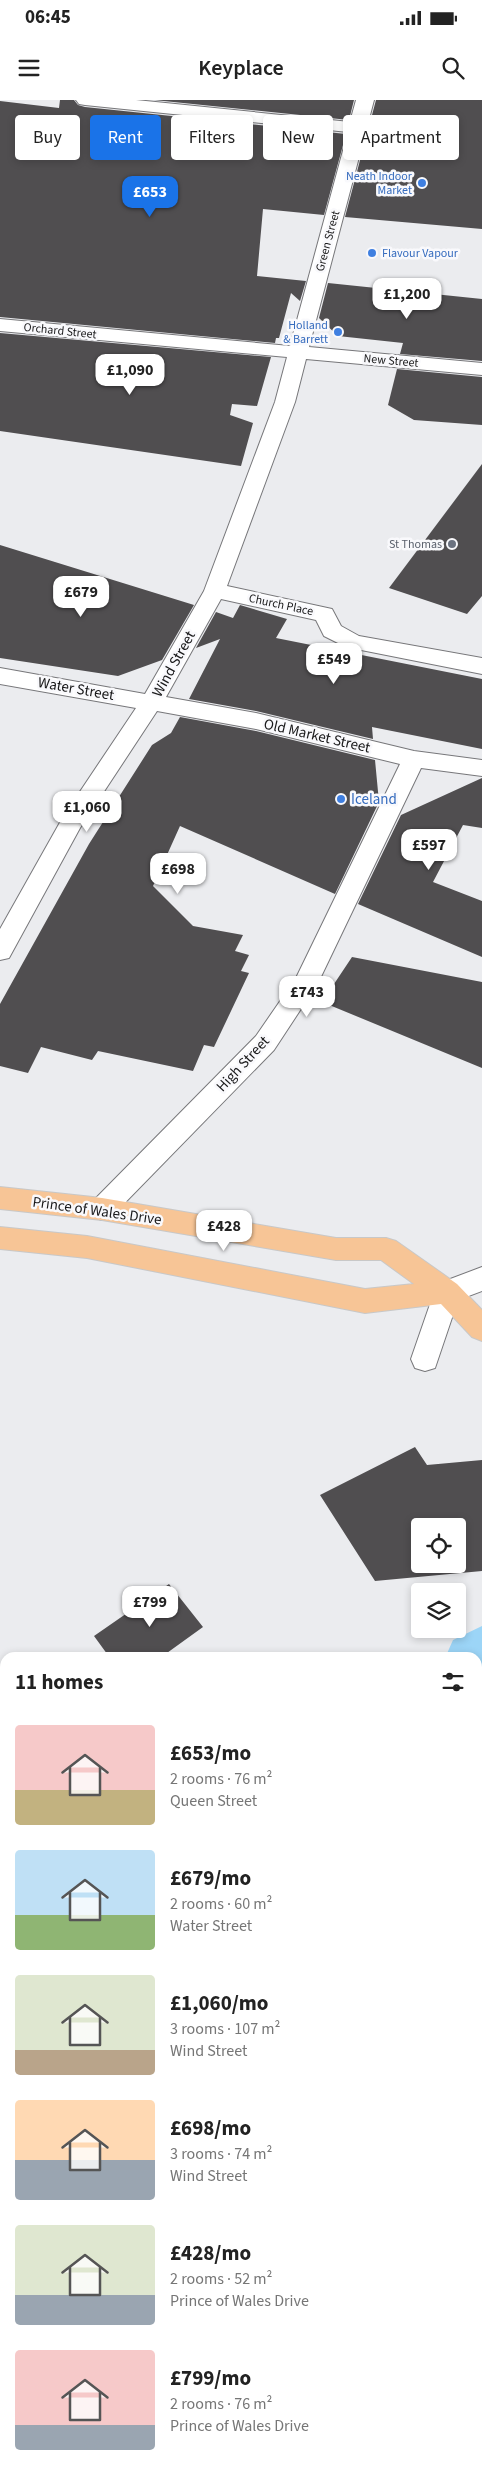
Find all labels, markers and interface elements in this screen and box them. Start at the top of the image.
text: 06:45 [25,4,71,31]
text: Keyplace [198,52,284,84]
icon: menu [15,54,43,82]
icon: search [439,54,467,82]
chip: Buy [15,115,80,160]
chip: Rent [90,115,161,160]
chip: Filters [171,115,253,160]
chip: New [263,115,333,160]
chip: Apartment [343,115,459,160]
place label: Neath Indoor Market [346,168,413,199]
pin: £653 [120,176,180,218]
marker: Neath Indoor Market [416,177,428,189]
text: £653 [133,181,167,203]
street label: Green Street [312,209,344,273]
place label: Flavour Vapour [382,245,459,262]
marker: Flavour Vapour [366,247,378,259]
pin: £1,200 [366,278,448,320]
text: £1,200 [383,283,431,305]
place label: Holland & Barrett [283,317,328,348]
street label: Orchard Street [23,319,97,343]
marker: Holland & Barrett [332,326,344,338]
street label: New Street [363,350,419,372]
pin: £1,090 [89,354,171,396]
text: £1,090 [106,359,154,381]
place label: St Thomas [389,536,442,553]
marker: St Thomas [446,538,458,550]
pin: £679 [51,576,111,618]
text: £679 [64,581,98,603]
street label: Church Place [247,590,315,620]
street label: Wind Street [147,627,201,701]
pin: £549 [304,642,364,685]
text: £549 [317,648,351,670]
street label: Water Street [36,672,116,706]
street label: Old Market Street [262,714,372,758]
place label: Iceland [351,789,397,810]
pin: £1,060 [46,790,128,833]
marker: Iceland [335,793,347,805]
text: £1,060 [63,796,111,818]
pin: £597 [399,828,459,871]
text: £597 [412,834,446,856]
pin: £698 [148,852,208,895]
text: £698 [161,858,195,880]
pin: £743 [277,976,337,1018]
text: £743 [290,981,324,1003]
street label: High Street [212,1031,274,1097]
street label: Prince of Wales Drive [31,1192,163,1230]
pin: £428 [194,1210,254,1252]
text: £428 [207,1215,241,1237]
map controls [411,1518,466,1638]
button: locate [411,1518,466,1573]
button: layers [411,1583,466,1638]
pin: £799 [120,1586,180,1628]
text: £799 [133,1591,167,1613]
text: 11 homes [15,1667,103,1697]
icon: filters [439,1668,467,1696]
text: £653/mo [170,1738,251,1768]
icon: home [55,1745,115,1805]
text: 2 rooms · 76 m² [170,1768,272,1790]
text: Queen Street [170,1790,257,1812]
text: £679/mo [170,1863,251,1893]
icon: home [55,1870,115,1930]
text: 2 rooms · 60 m² [170,1893,272,1915]
text: Water Street [170,1915,252,1937]
text: £1,060/mo [170,1988,269,2018]
icon: home [55,1995,115,2055]
text: 3 rooms · 107 m² [170,2018,280,2040]
text: Wind Street [170,2040,247,2062]
text: £698/mo [170,2113,251,2143]
icon: home [55,2120,115,2180]
text: 3 rooms · 74 m² [170,2143,272,2165]
text: Wind Street [170,2165,247,2187]
text: £428/mo [170,2238,251,2268]
icon: home [55,2245,115,2305]
text: 2 rooms · 52 m² [170,2268,272,2290]
text: Prince of Wales Drive [170,2290,309,2312]
text: £799/mo [170,2363,251,2393]
icon: home [55,2370,115,2430]
text: 2 rooms · 76 m² [170,2393,272,2415]
text: Prince of Wales Drive [170,2415,309,2437]

